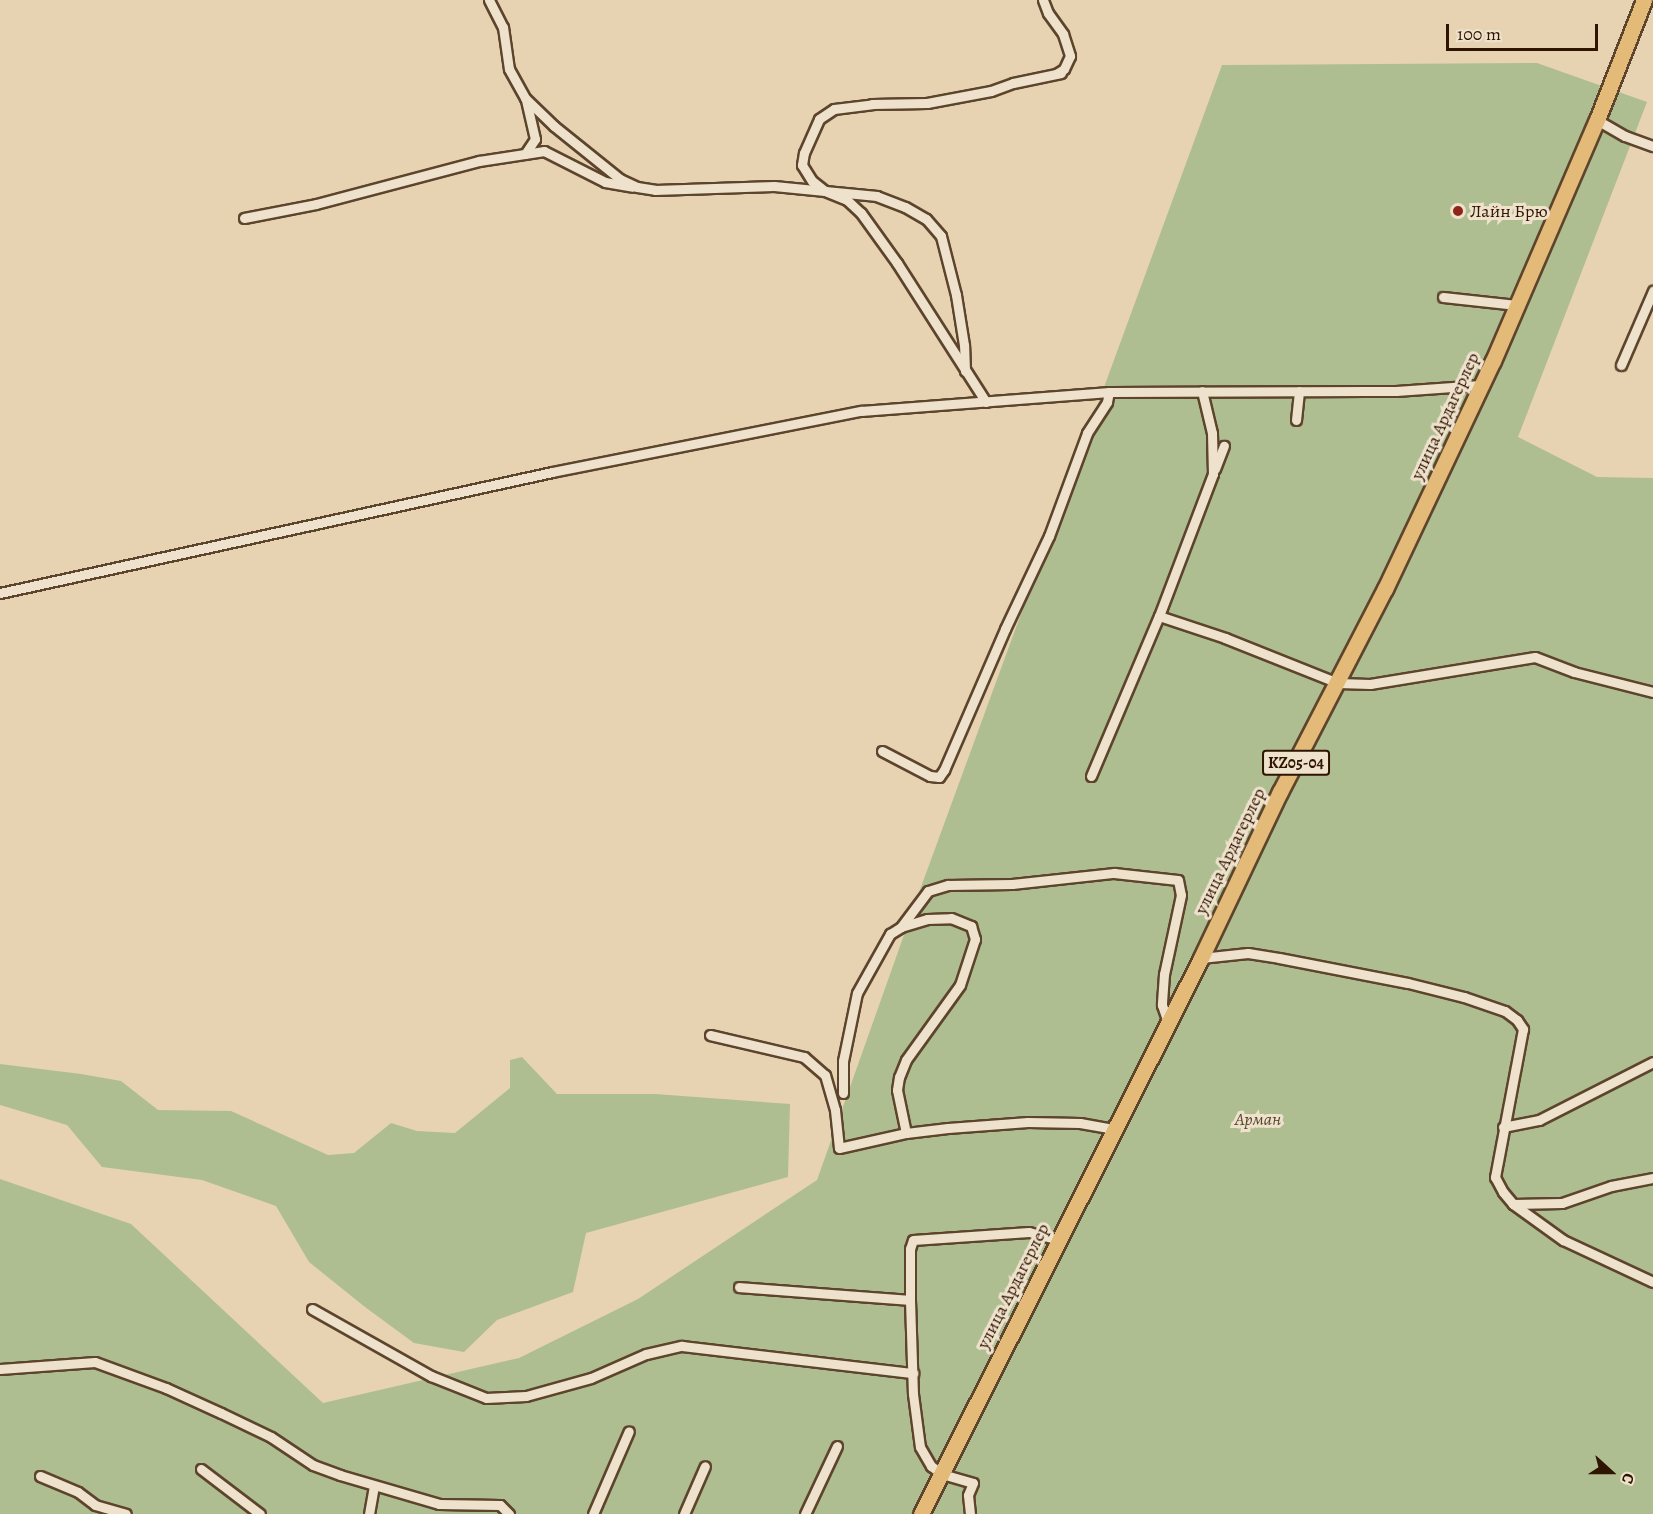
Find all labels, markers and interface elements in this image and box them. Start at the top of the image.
scale bar [1449,12,1600,50]
text: 100 m [1457,22,1501,46]
place label: Лайн Брю [1470,200,1548,222]
marker: Лайн Брю [1451,204,1465,218]
street label: улица Ардагерлер [1406,349,1484,483]
road number: KZ05-04 [1262,750,1330,776]
street label: улица Ардагерлер [1190,784,1270,918]
park label: Арман [1235,1108,1281,1130]
street label: улица Ардагерлер [972,1220,1054,1352]
north arrow [1581,1442,1641,1502]
text: С [1616,1470,1640,1487]

